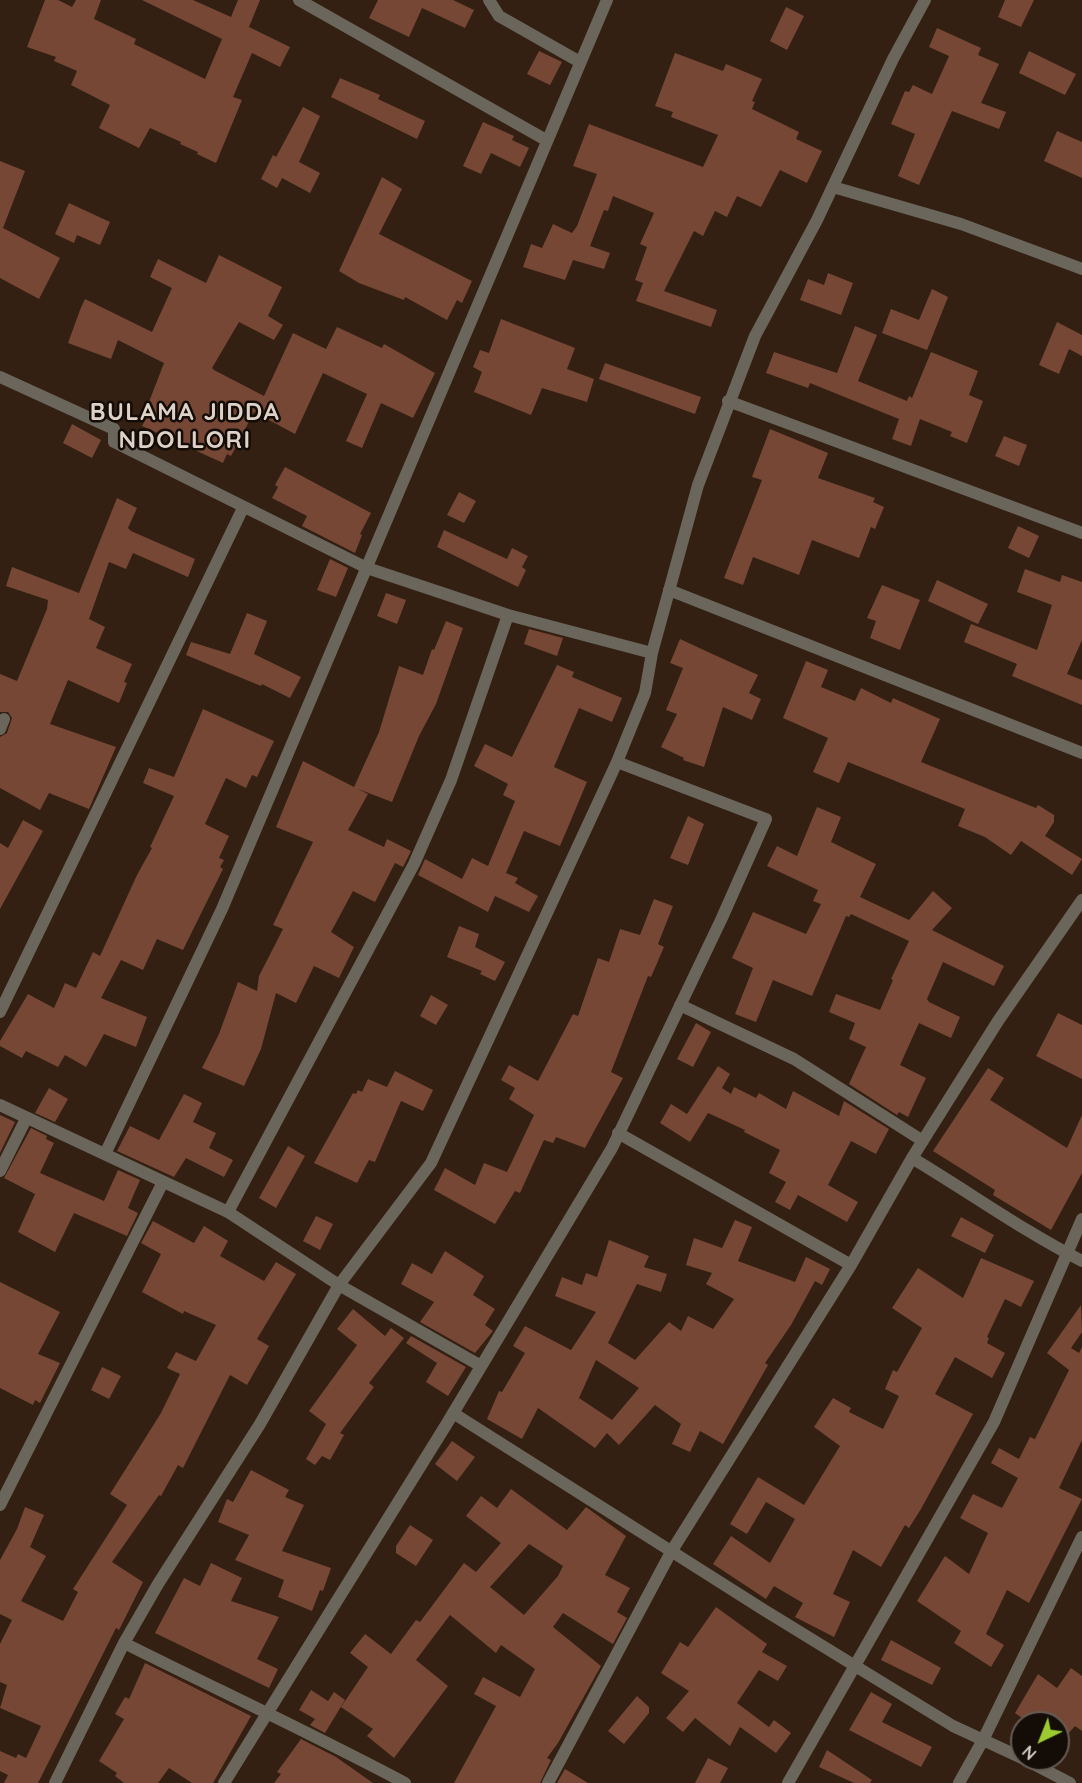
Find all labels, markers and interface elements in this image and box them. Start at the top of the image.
district label: BULAMA JIDDA NDOLLORI [90,399,280,455]
north arrow [1010,1711,1070,1771]
text: N [1018,1741,1040,1764]

